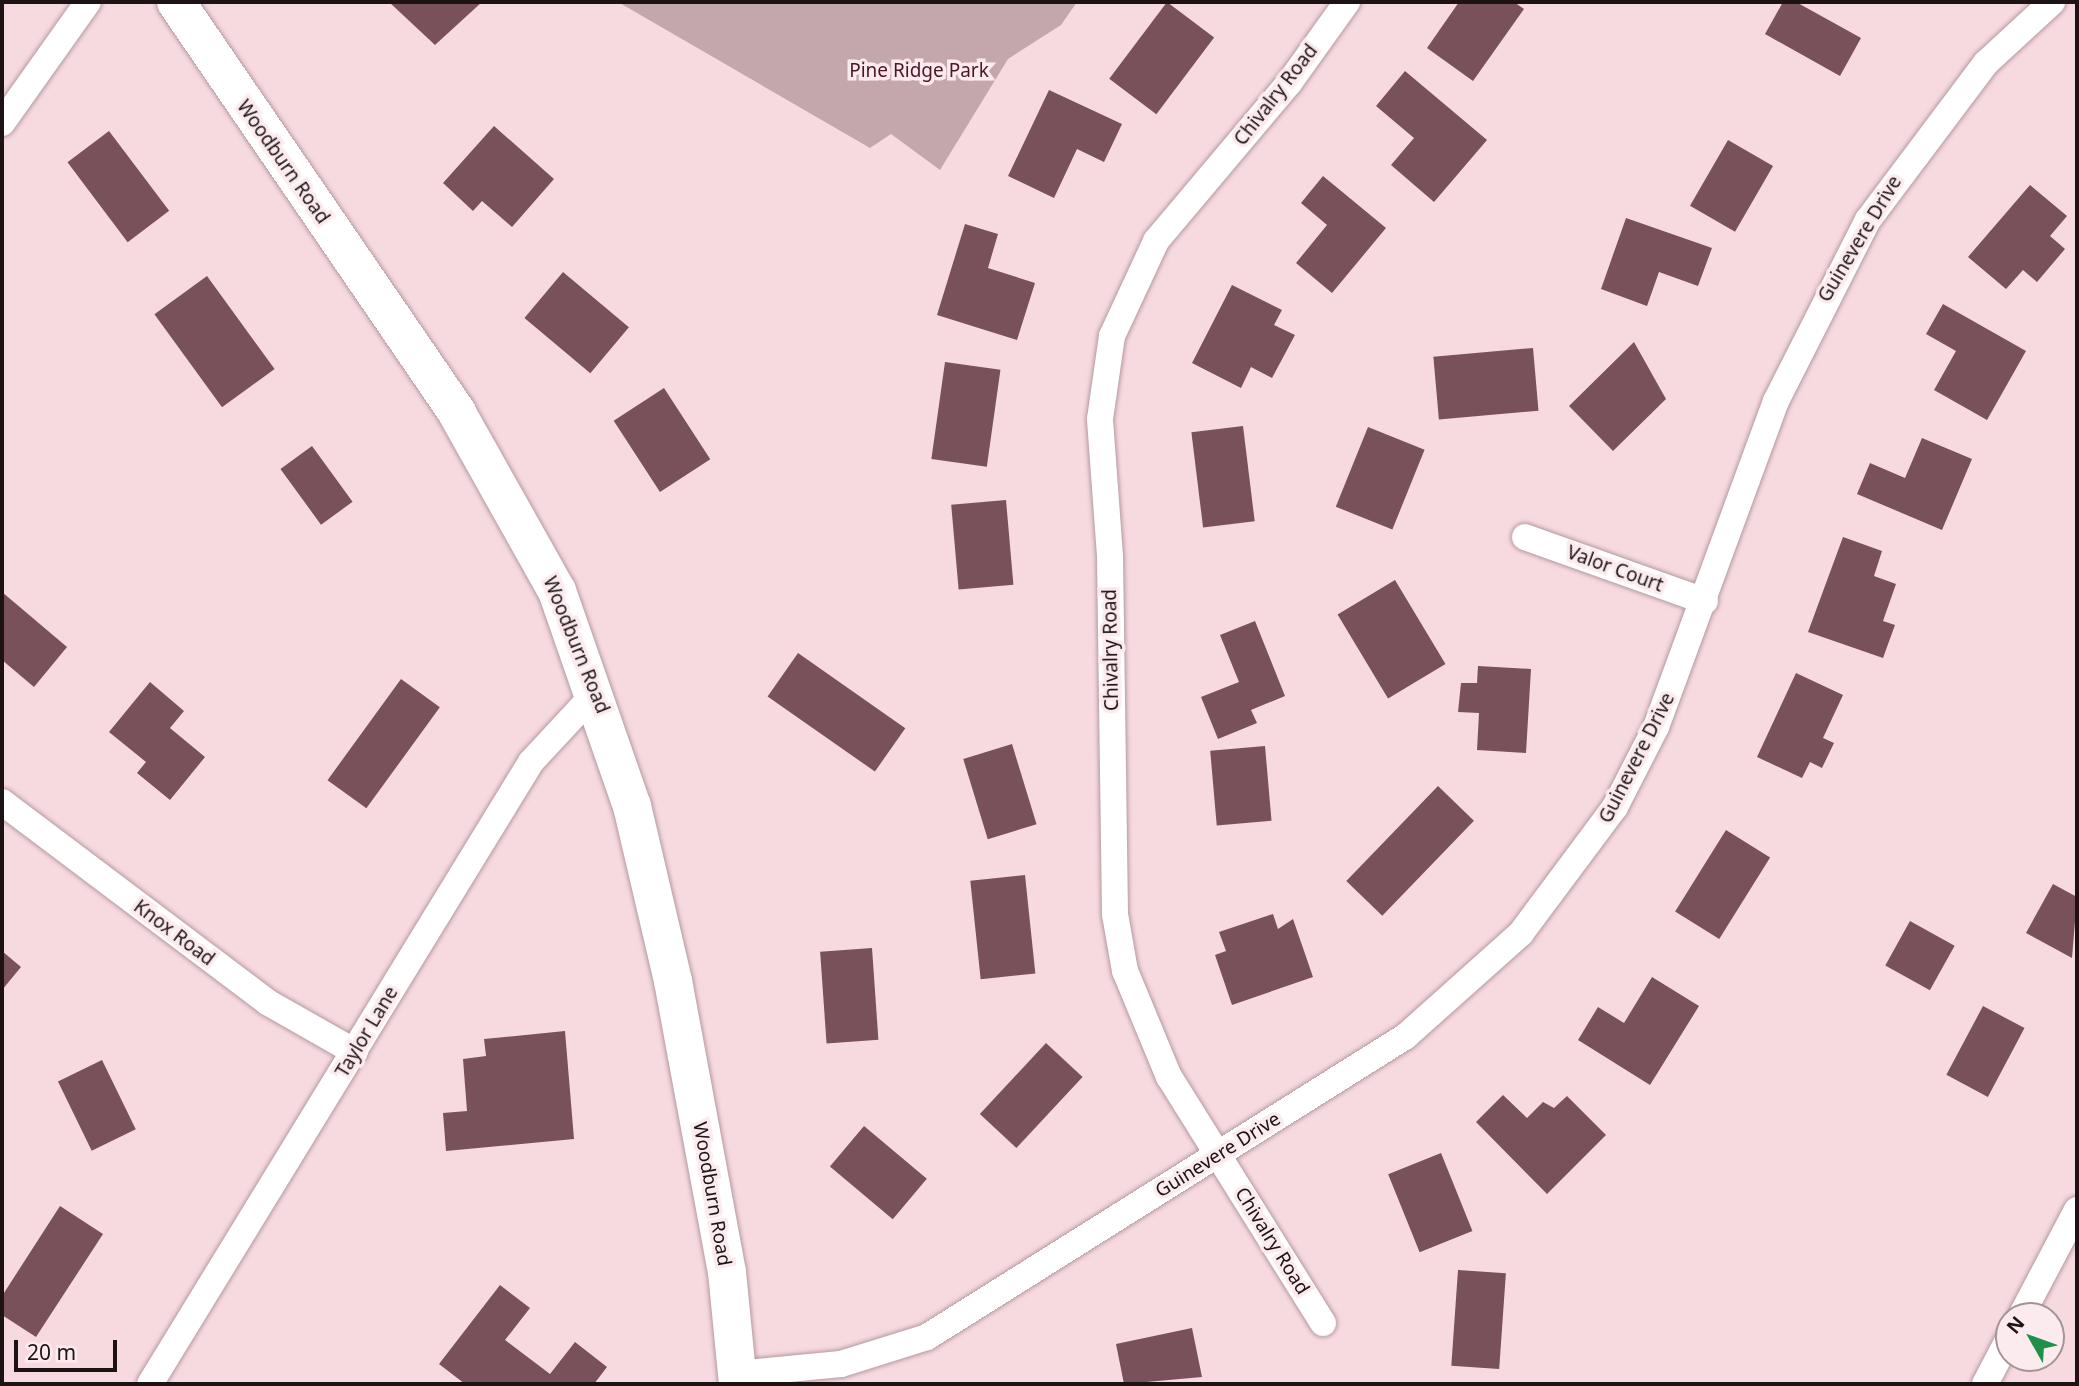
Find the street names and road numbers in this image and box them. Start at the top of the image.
street label: Chivalry Road [1229,40,1323,150]
street label: Woodburn Road [232,96,334,228]
street label: Guinevere Drive [1813,172,1907,306]
street label: Valor Court [1564,541,1666,597]
street label: Woodburn Road [538,573,614,717]
street label: Chivalry Road [1099,589,1123,711]
street label: Guinevere Drive [1594,689,1680,827]
street label: Knox Road [129,895,219,971]
street label: Taylor Lane [331,983,403,1081]
street label: Guinevere Drive [1151,1107,1285,1203]
street label: Woodburn Road [688,1120,736,1268]
street label: Chivalry Road [1230,1183,1314,1299]

